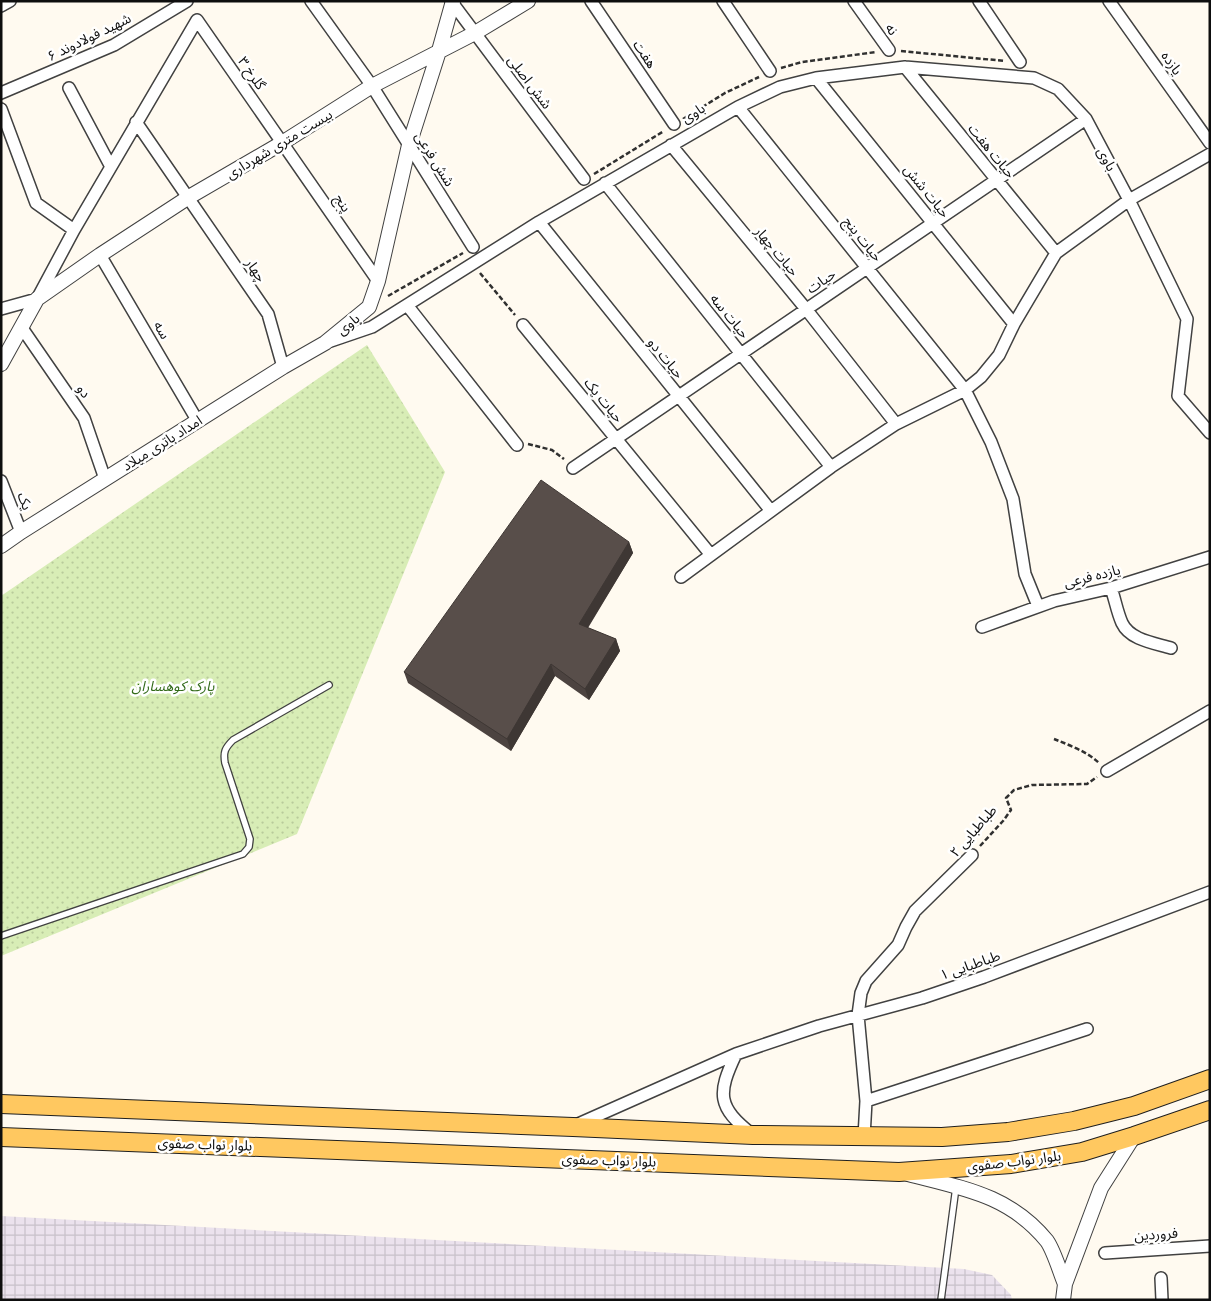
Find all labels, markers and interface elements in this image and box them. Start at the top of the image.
street label: شهید فولادوند ۶ [45,10,134,65]
street label: نه [882,20,902,38]
street label: هفت [630,37,660,71]
street label: یازده [1157,48,1186,79]
street label: شش اصلی [504,52,555,112]
street label: گلرخ ۳ [233,54,269,94]
street label: باوی [678,100,708,127]
street label: بیست متری شهرداری [223,106,336,183]
street label: حیات هفت [965,121,1019,181]
street label: شش فرعی [411,129,458,190]
street label: باوی [1093,144,1120,174]
street label: حیات شش [900,161,953,221]
street label: پنج [329,191,355,217]
street label: حیات پنج [838,213,886,267]
street label: حیات چهار [750,222,802,280]
street label: چهار [240,255,269,286]
street label: حیات [803,266,839,296]
street label: حیات سه [707,290,753,342]
street label: باوی [333,310,363,339]
street label: سه [151,318,173,342]
street label: حیات دو [644,334,687,382]
street label: حیات یک [581,374,627,426]
street label: دو [73,381,94,402]
street label: امداد باتری میلاد [119,412,205,475]
street label: یک [14,490,36,512]
street label: یازده فرعی [1062,561,1122,592]
park label: پارک کوهساران [132,678,215,696]
street label: طباطبایی ۲ [946,802,1000,861]
street label: طباطبایی ۱ [938,947,1003,984]
street label: بلوار نواب صفوی [157,1134,253,1155]
street label: بلوار نواب صفوی [966,1147,1062,1176]
street label: بلوار نواب صفوی [561,1150,657,1171]
street label: فروردین [1134,1224,1179,1245]

